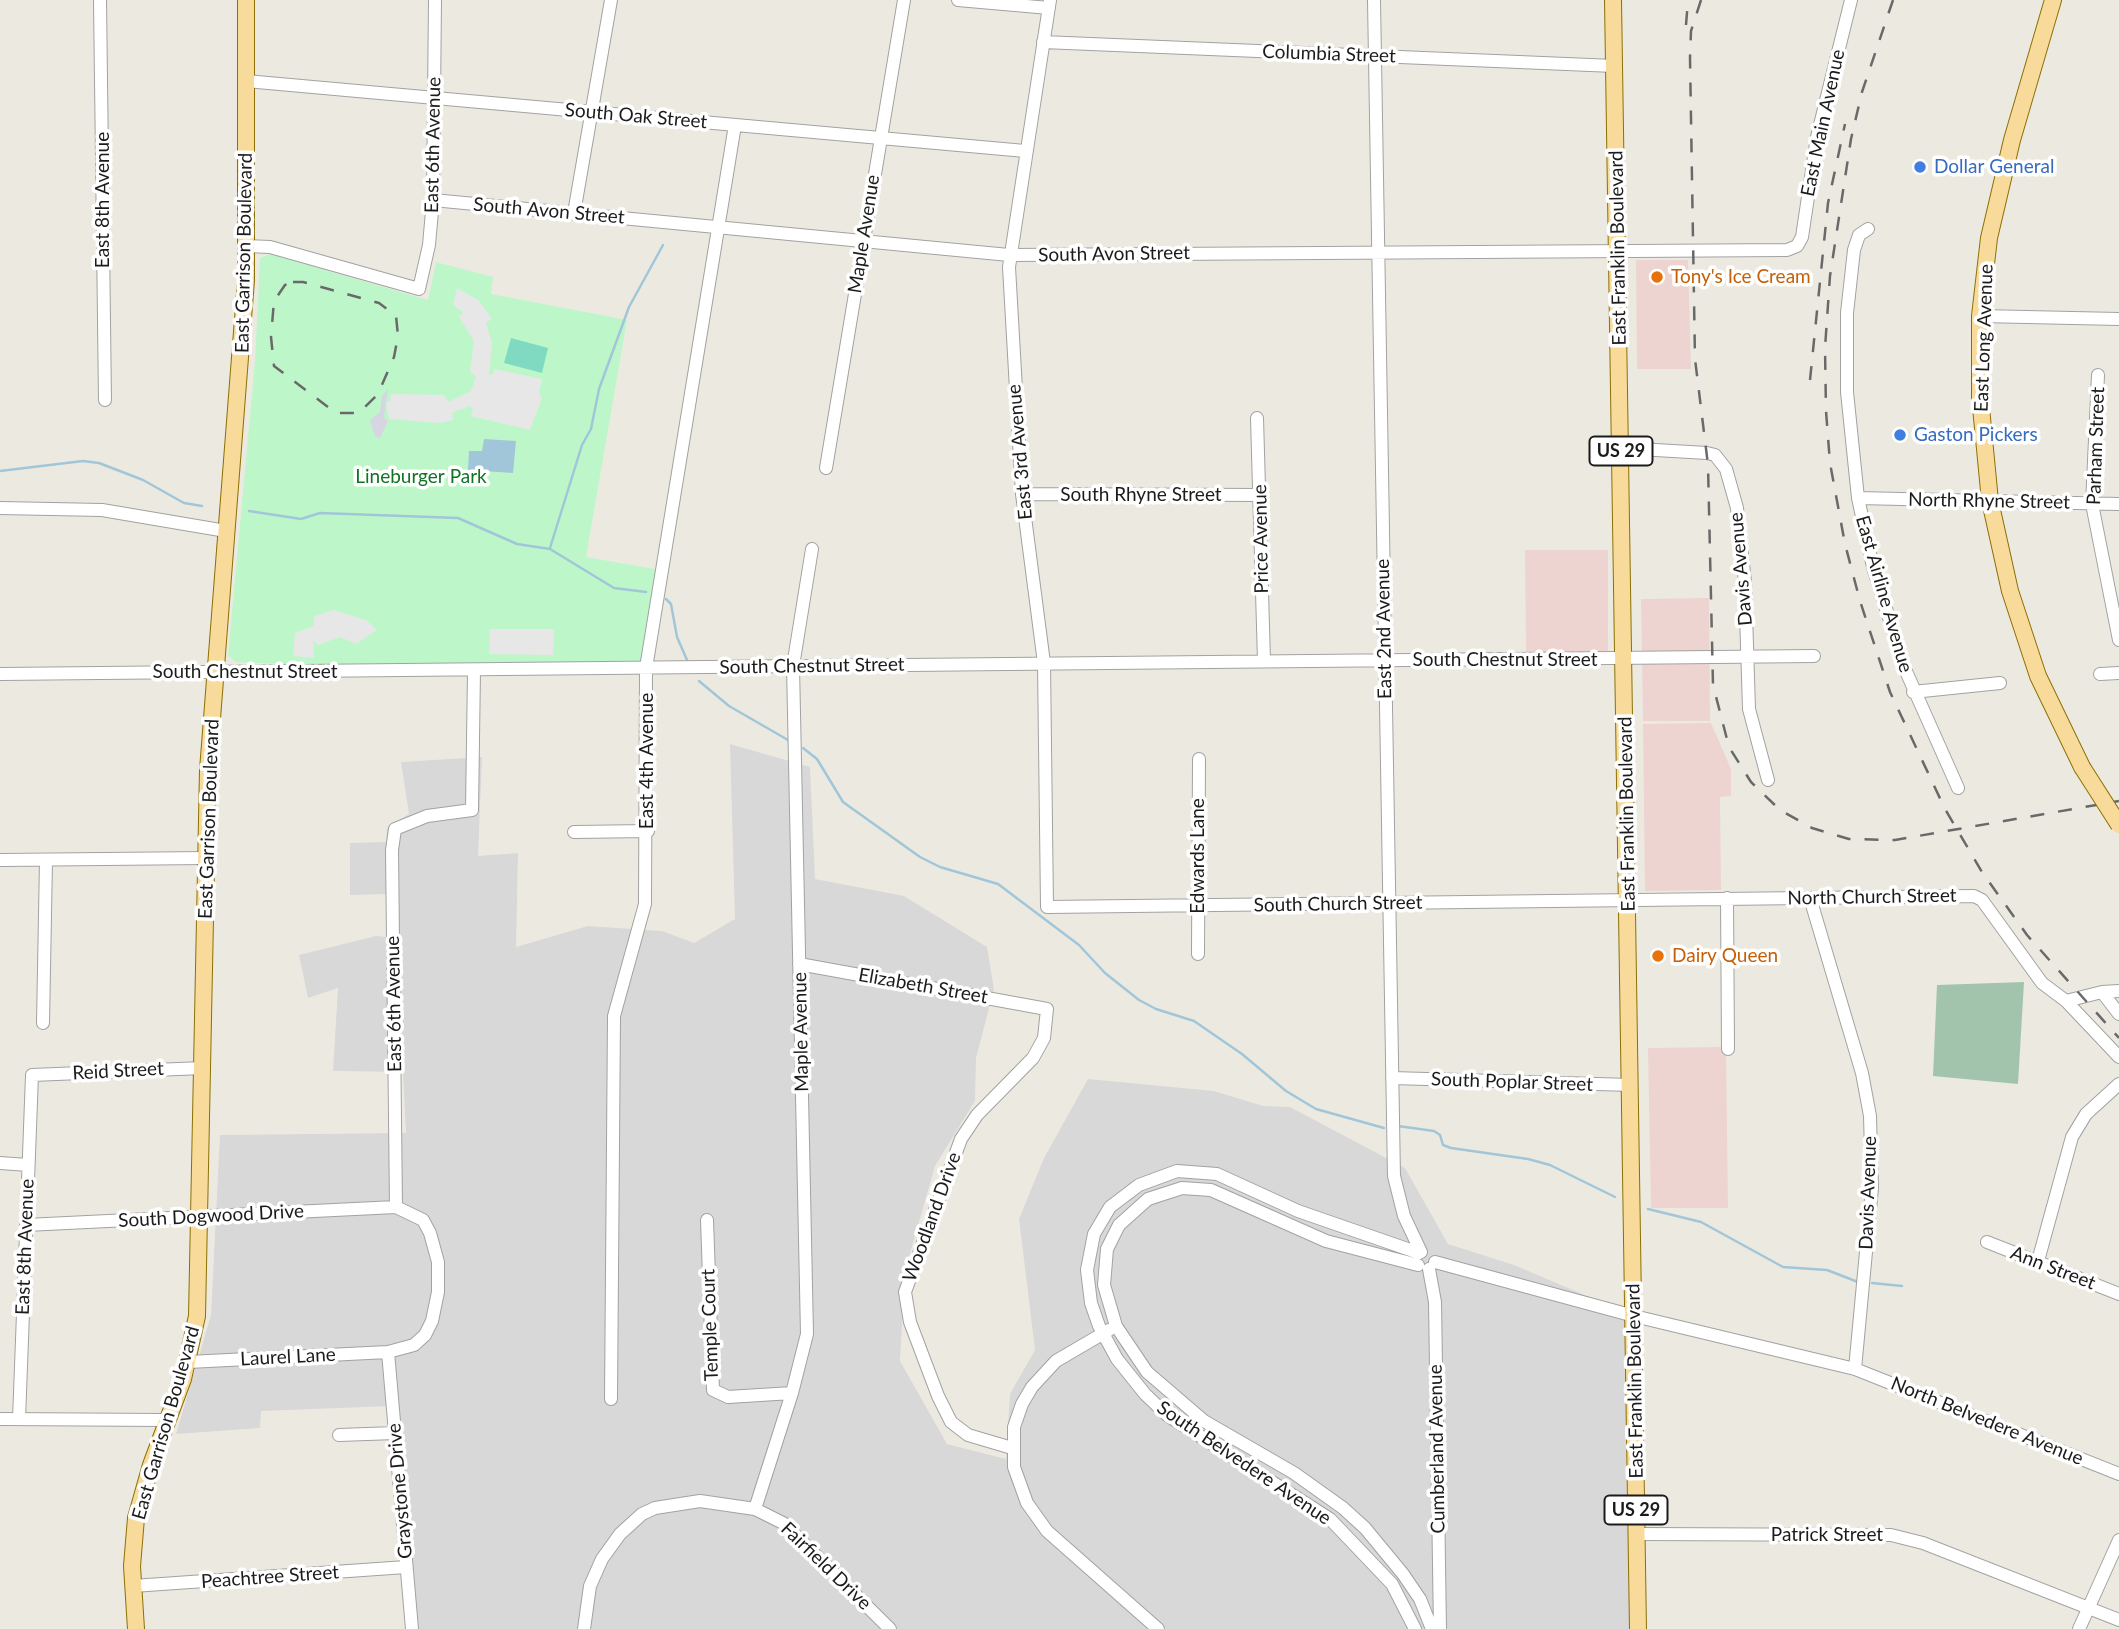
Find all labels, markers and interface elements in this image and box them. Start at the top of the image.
street label: Columbia Street [1262,40,1396,68]
street label: East Main Avenue [1796,47,1850,199]
street label: East 6th Avenue [420,77,446,213]
street label: South Oak Street [564,98,708,134]
street label: East 8th Avenue [92,132,114,268]
street label: East Franklin Boulevard [1605,150,1631,346]
street label: East Garrison Boulevard [231,153,257,353]
place label: Dollar General [1934,156,2054,178]
marker: Dollar General [1912,159,1928,175]
street label: Maple Avenue [843,173,885,295]
street label: South Avon Street [472,193,626,229]
street label: South Avon Street [1038,241,1190,267]
street label: East Long Avenue [1970,264,1998,412]
place label: Tony's Ice Cream [1671,266,1811,288]
marker: Tony's Ice Cream [1649,269,1665,285]
street label: East 3rd Avenue [1003,383,1037,521]
street label: Parham Street [2083,387,2109,505]
place label: Gaston Pickers [1914,424,2038,446]
marker: Gaston Pickers [1892,427,1908,443]
road number: US 29 [1590,436,1652,466]
park label: Lineburger Park [355,466,487,488]
street label: South Rhyne Street [1060,484,1222,506]
street label: Price Avenue [1249,484,1273,594]
street label: North Rhyne Street [1908,488,2070,514]
street label: Davis Avenue [1725,511,1757,627]
street label: East Airline Avenue [1851,513,1917,675]
street label: East 2nd Avenue [1371,559,1397,699]
street label: South Chestnut Street [1412,649,1598,671]
street label: South Chestnut Street [719,653,905,679]
street label: South Chestnut Street [152,661,338,683]
street label: East 4th Avenue [636,693,658,829]
street label: East Franklin Boulevard [1614,716,1640,912]
street label: East Garrison Boulevard [194,718,224,920]
street label: Edwards Lane [1187,798,1209,914]
street label: North Church Street [1787,884,1957,910]
street label: South Church Street [1253,891,1423,917]
street label: East 6th Avenue [381,936,407,1072]
place label: Dairy Queen [1672,945,1778,967]
marker: Dairy Queen [1650,948,1666,964]
street label: Elizabeth Street [857,963,989,1009]
street label: Maple Avenue [789,972,813,1092]
street label: Reid Street [72,1057,164,1085]
street label: South Poplar Street [1431,1068,1593,1096]
street label: Davis Avenue [1855,1136,1881,1250]
street label: Woodland Drive [898,1149,966,1285]
street label: East 8th Avenue [11,1178,39,1316]
street label: South Dogwood Drive [118,1200,304,1232]
street label: Ann Street [2007,1241,2099,1295]
street label: Temple Court [697,1269,723,1381]
street label: East Franklin Boulevard [1622,1283,1648,1479]
street label: East Garrison Boulevard [127,1324,205,1522]
street label: Laurel Lane [240,1343,336,1371]
street label: Cumberland Avenue [1424,1364,1450,1534]
street label: North Belvedere Avenue [1888,1372,2086,1470]
street label: South Belvedere Avenue [1153,1396,1335,1530]
street label: Graystone Drive [383,1422,417,1560]
road number: US 29 [1604,1496,1668,1525]
street label: Fairfield Drive [776,1517,876,1615]
street label: Patrick Street [1771,1524,1883,1546]
street label: Peachtree Street [200,1561,340,1593]

